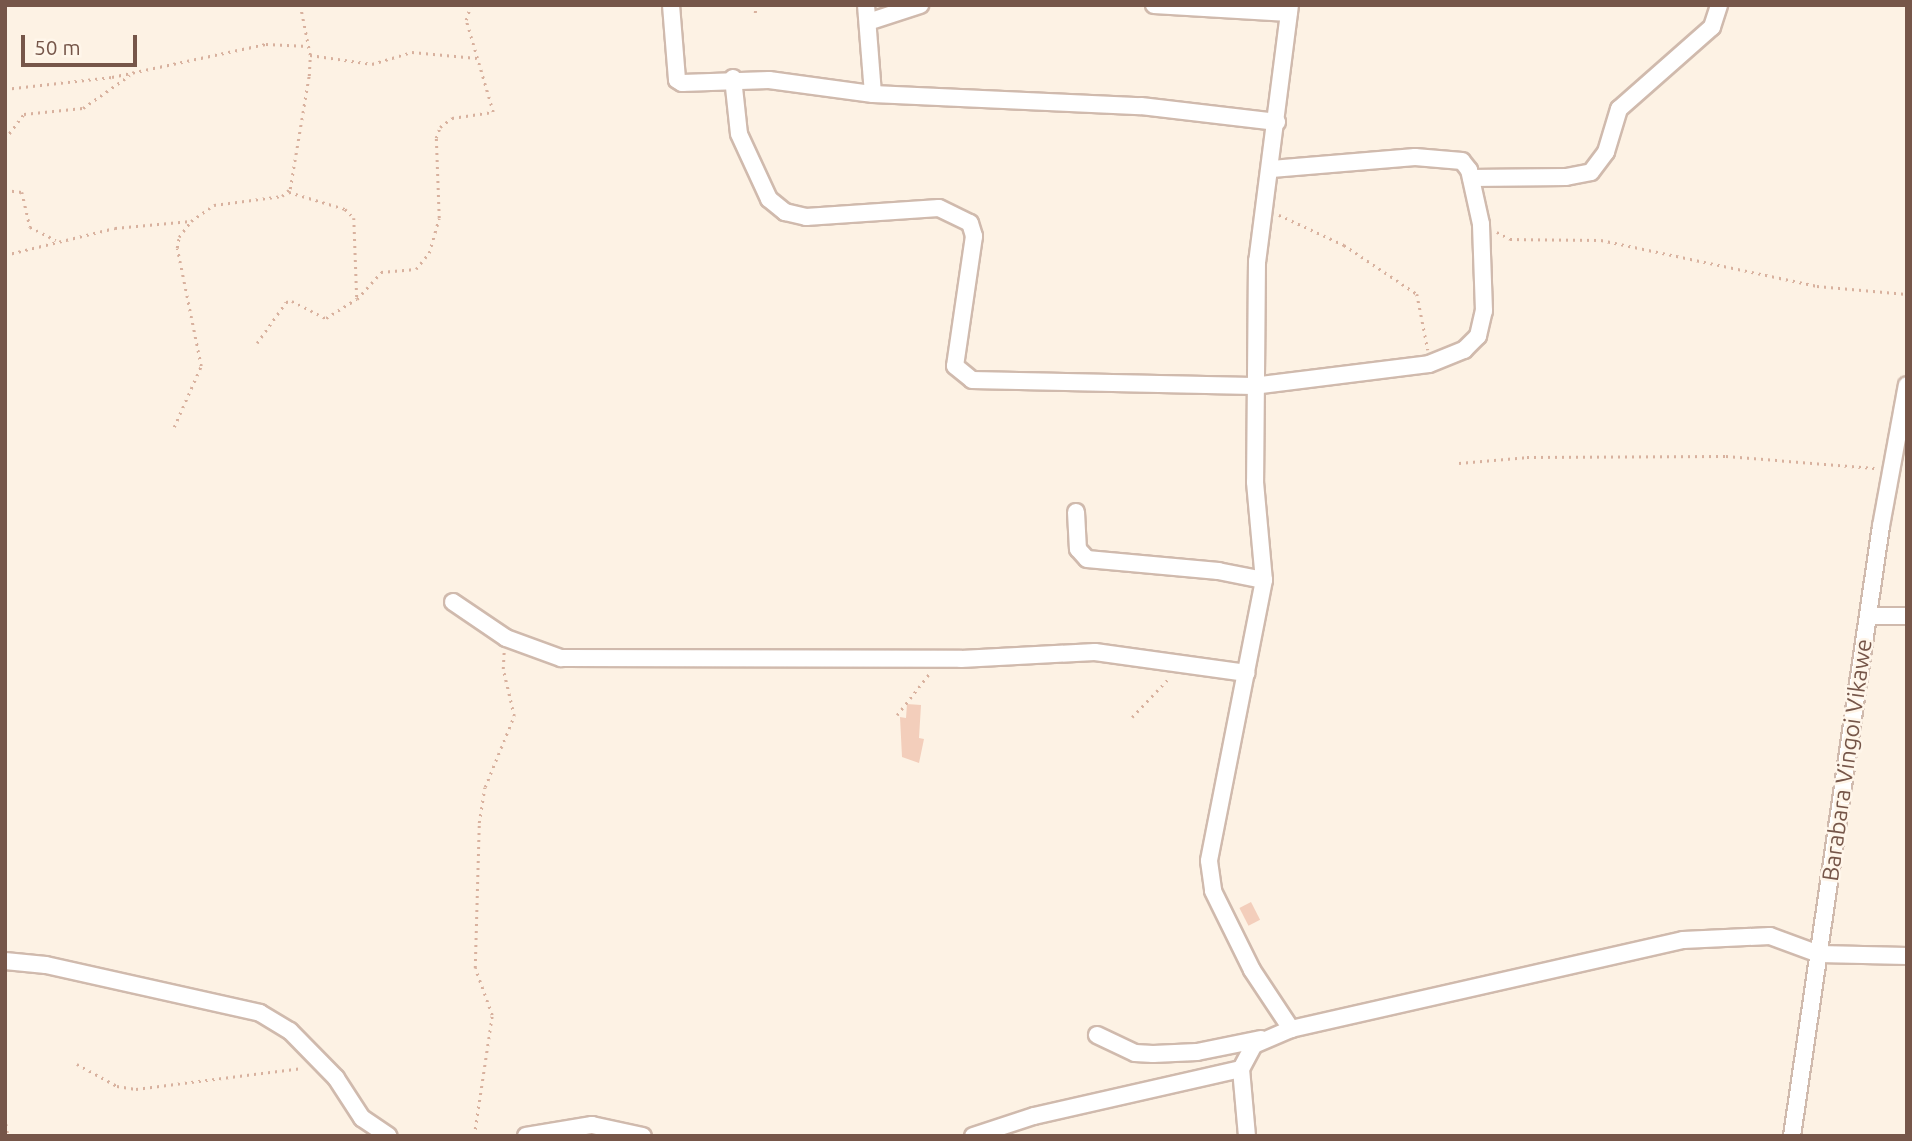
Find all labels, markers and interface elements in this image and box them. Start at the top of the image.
scale bar [24,21,140,65]
text: 50 m [34,35,81,59]
street label: Barabara Vingoi Vikawe [1816,637,1878,883]

